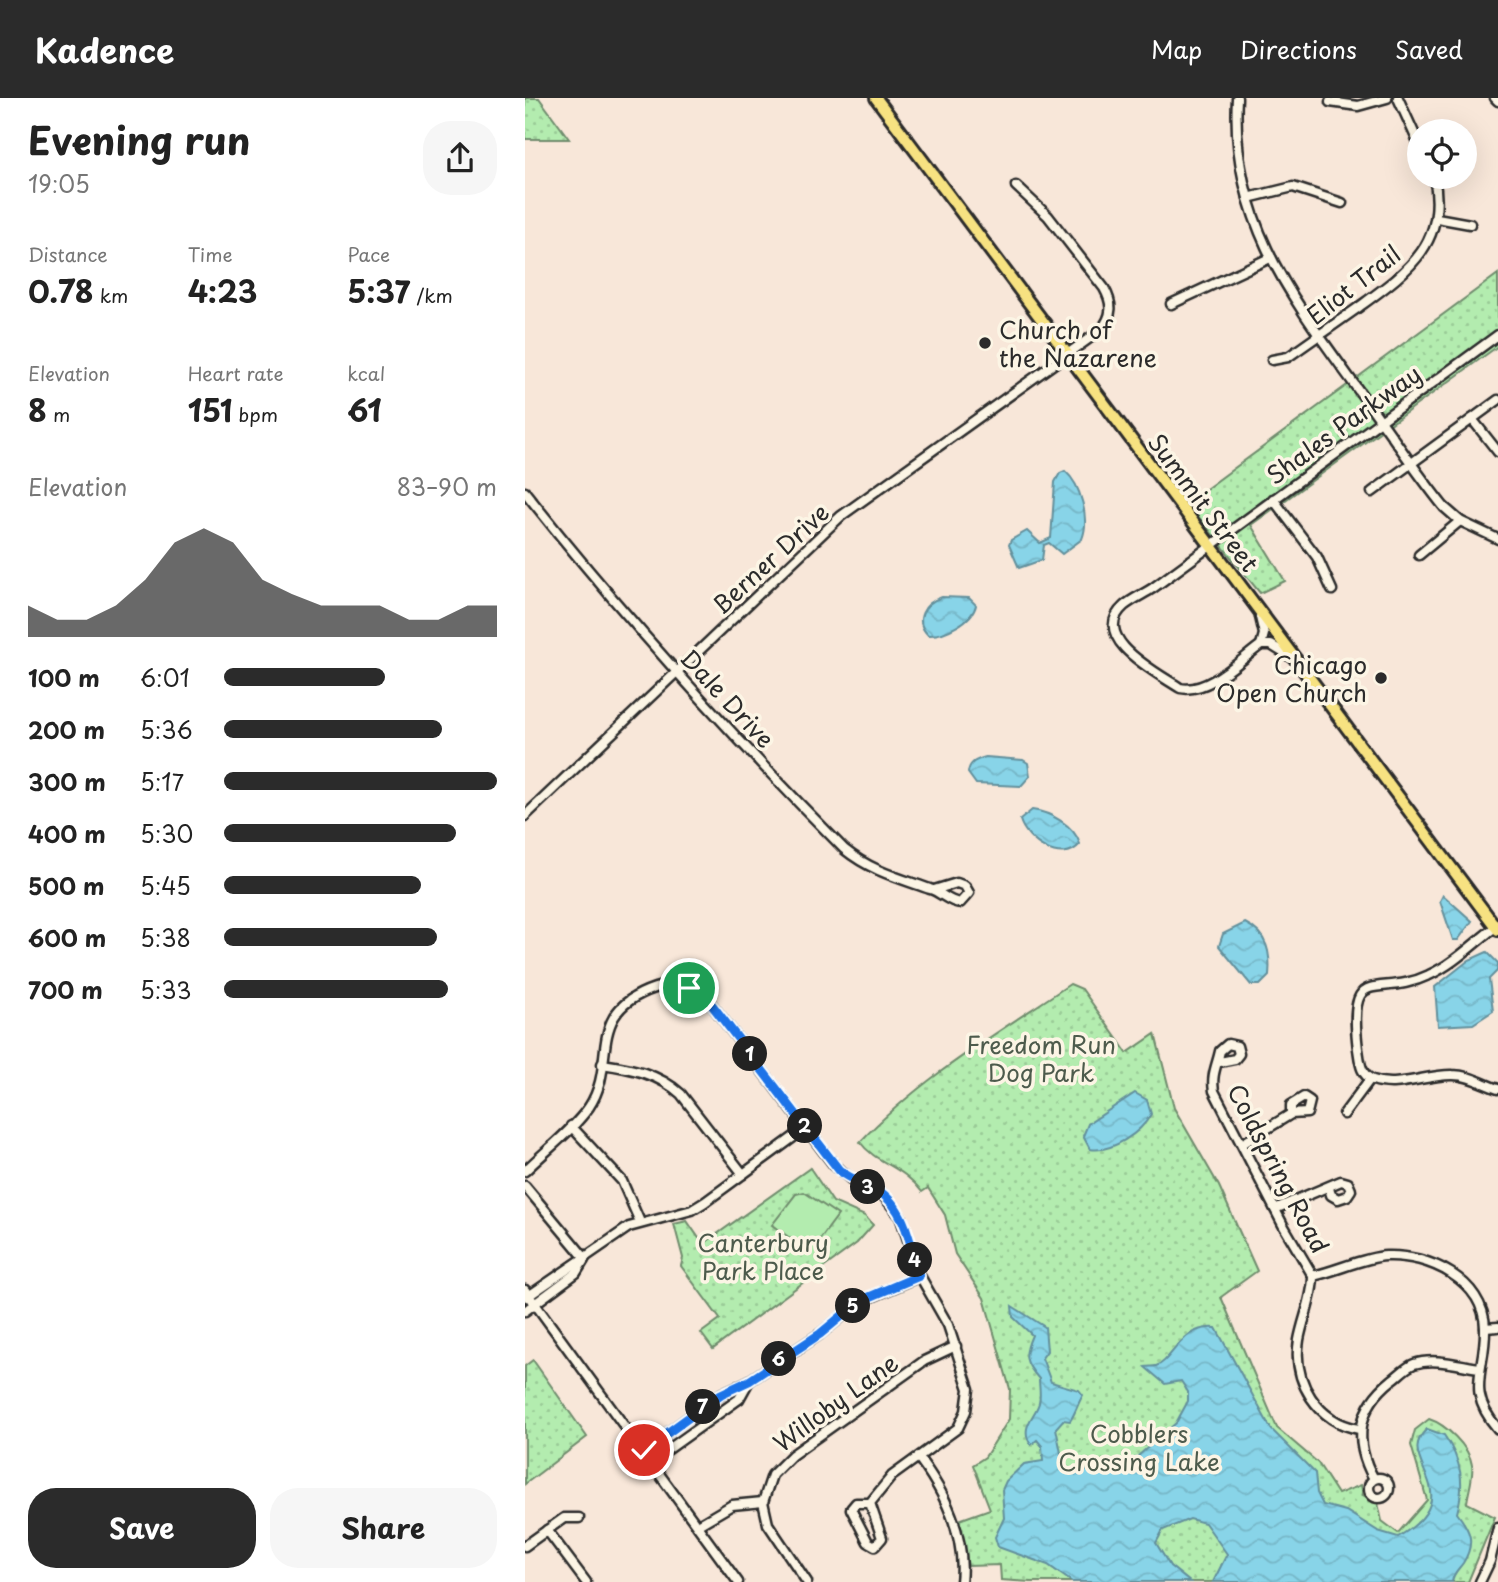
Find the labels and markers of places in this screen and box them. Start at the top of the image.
place label: Church of the Nazarene [999,311,1157,375]
marker: Church of the Nazarene [977,335,993,351]
place label: Chicago Open Church [1216,646,1367,710]
marker: Chicago Open Church [1373,670,1389,686]
pin [659,958,719,1018]
pin: 1 [733,1037,768,1072]
pin: 2 [787,1108,823,1144]
pin: 3 [851,1170,885,1204]
pin: 4 [897,1242,933,1278]
pin: 5 [835,1288,871,1324]
pin: 6 [761,1342,797,1376]
pin: 7 [685,1390,721,1424]
pin [614,1420,674,1480]

